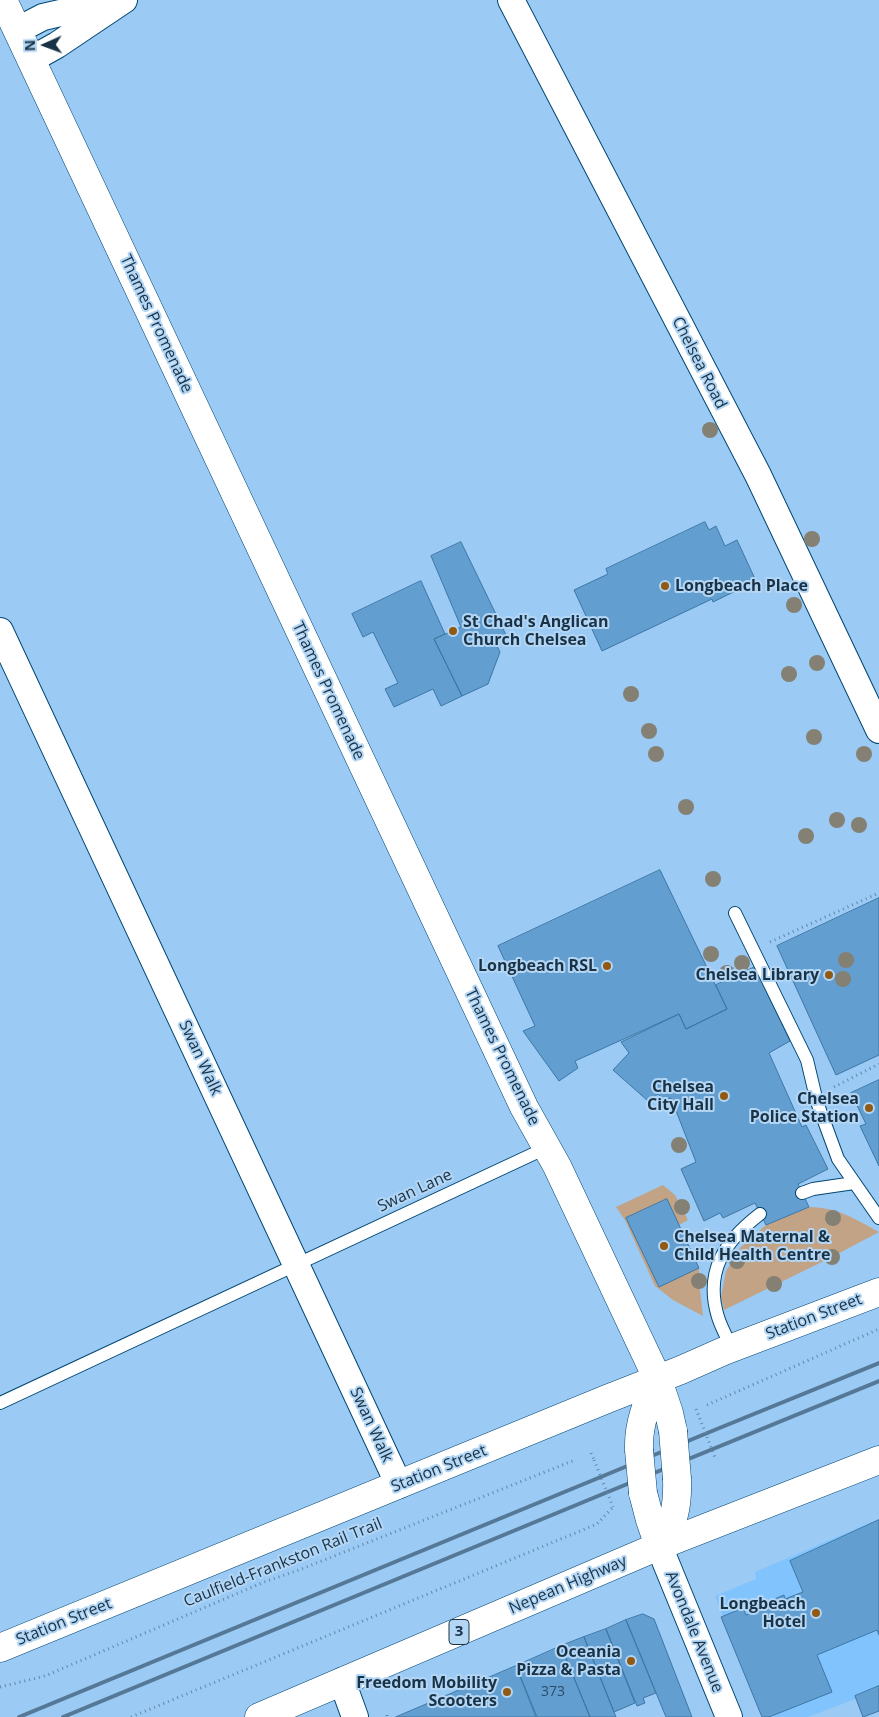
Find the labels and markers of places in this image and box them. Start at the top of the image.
place label: Longbeach Place [675,576,808,596]
marker: Longbeach Place [659,580,671,592]
place label: St Chad's Anglican Church Chelsea [463,612,609,650]
marker: St Chad's Anglican Church Chelsea [447,625,459,637]
place label: Longbeach RSL [478,956,597,976]
marker: Longbeach RSL [601,960,613,972]
place label: Chelsea Library [695,965,819,985]
marker: Chelsea Library [823,969,835,981]
place label: Chelsea City Hall [647,1077,714,1115]
place label: Chelsea Police Station [750,1089,859,1127]
marker: Chelsea City Hall [718,1090,730,1102]
marker: Chelsea Police Station [863,1102,875,1114]
place label: Chelsea Maternal & Child Health Centre [674,1227,830,1265]
marker: Chelsea Maternal & Child Health Centre [658,1240,670,1252]
place label: Longbeach Hotel [720,1594,806,1632]
marker: Longbeach Hotel [810,1607,822,1619]
place label: Oceania Pizza & Pasta [516,1642,621,1680]
marker: Oceania Pizza & Pasta [625,1655,637,1667]
place label: Freedom Mobility Scooters [356,1673,497,1711]
marker: Freedom Mobility Scooters [501,1686,513,1698]

